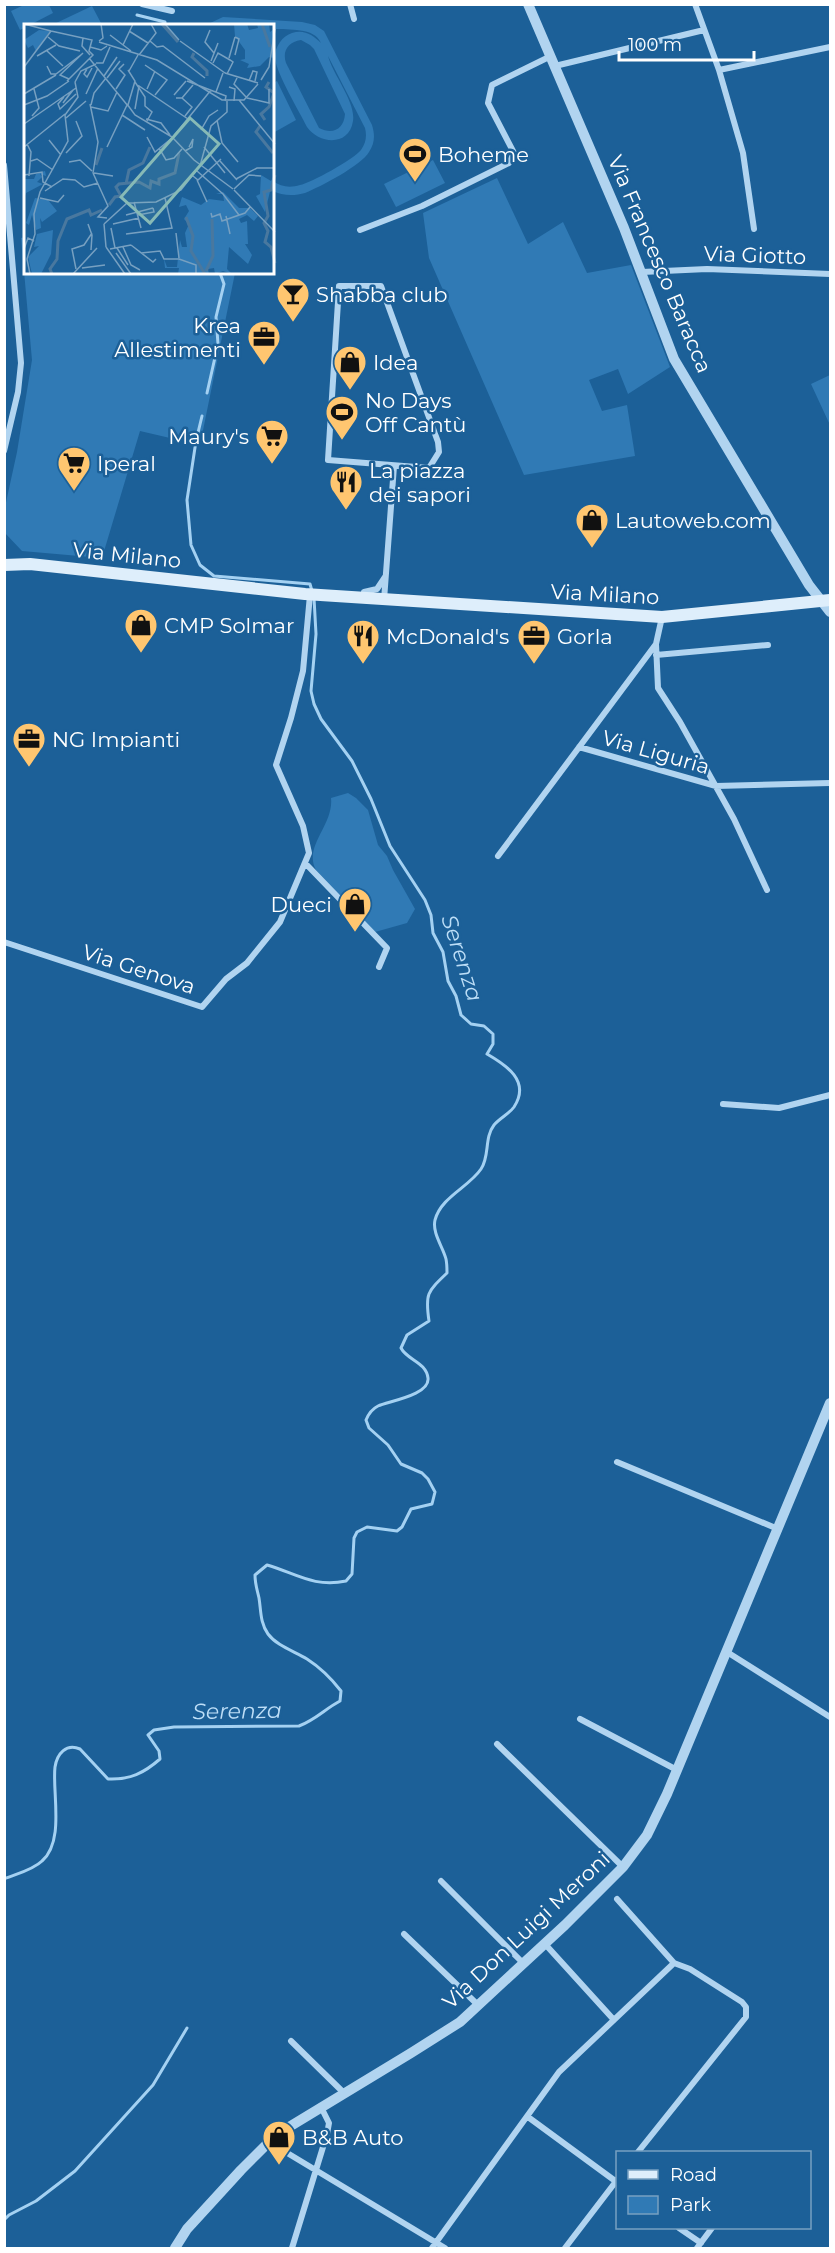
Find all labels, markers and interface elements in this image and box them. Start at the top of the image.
inset map [24,24,274,274]
scale bar [619,24,754,62]
text: 100 m [628,34,682,56]
sports icon: Boheme [397,136,433,183]
place label: Boheme [438,142,529,167]
street label: Via Francesco Baracca [603,151,717,377]
street label: Via Giotto [703,241,807,269]
bar icon: Shabba club [275,276,311,323]
place label: Shabba club [316,282,447,307]
place label: Krea Allestimenti [114,313,241,362]
office icon: Krea Allestimenti [246,319,282,366]
shop icon: Idea [332,344,368,391]
place label: Idea [373,350,418,375]
place label: No Days Off Cantù [365,388,466,437]
sports icon: No Days Off Cantù [324,394,360,441]
supermarket icon: Maury's [254,418,290,465]
place label: Maury's [168,424,249,449]
supermarket icon: Iperal [56,445,92,492]
place label: Iperal [97,451,156,476]
place label: La piazza dei sapori [369,458,471,507]
restaurant icon: La piazza dei sapori [328,464,364,511]
shop icon: Lautoweb.com [574,502,610,549]
place label: Lautoweb.com [615,508,771,533]
street label: Via Milano [72,537,182,573]
street label: Via Milano [550,579,660,609]
shop icon: CMP Solmar [123,607,159,654]
place label: CMP Solmar [164,613,294,638]
restaurant icon: McDonald's [345,618,381,665]
office icon: Gorla [516,618,552,665]
place label: McDonald's [386,624,509,649]
place label: Gorla [557,624,613,649]
office icon: NG Impianti [11,721,47,768]
street label: Via Liguria [599,725,713,779]
place label: NG Impianti [52,727,180,752]
shop icon: Dueci [337,886,373,933]
place label: Dueci [271,892,332,917]
water label: Serenza [435,911,489,1005]
street label: Via Genova [79,939,199,999]
water label: Serenza [192,1697,282,1725]
street label: Via Don Luigi Meroni [437,1846,615,2014]
shop icon: B&B Auto [261,2119,297,2166]
place label: B&B Auto [302,2125,403,2150]
legend [616,2151,811,2229]
text: Road [670,2164,717,2186]
text: Park [670,2194,711,2216]

